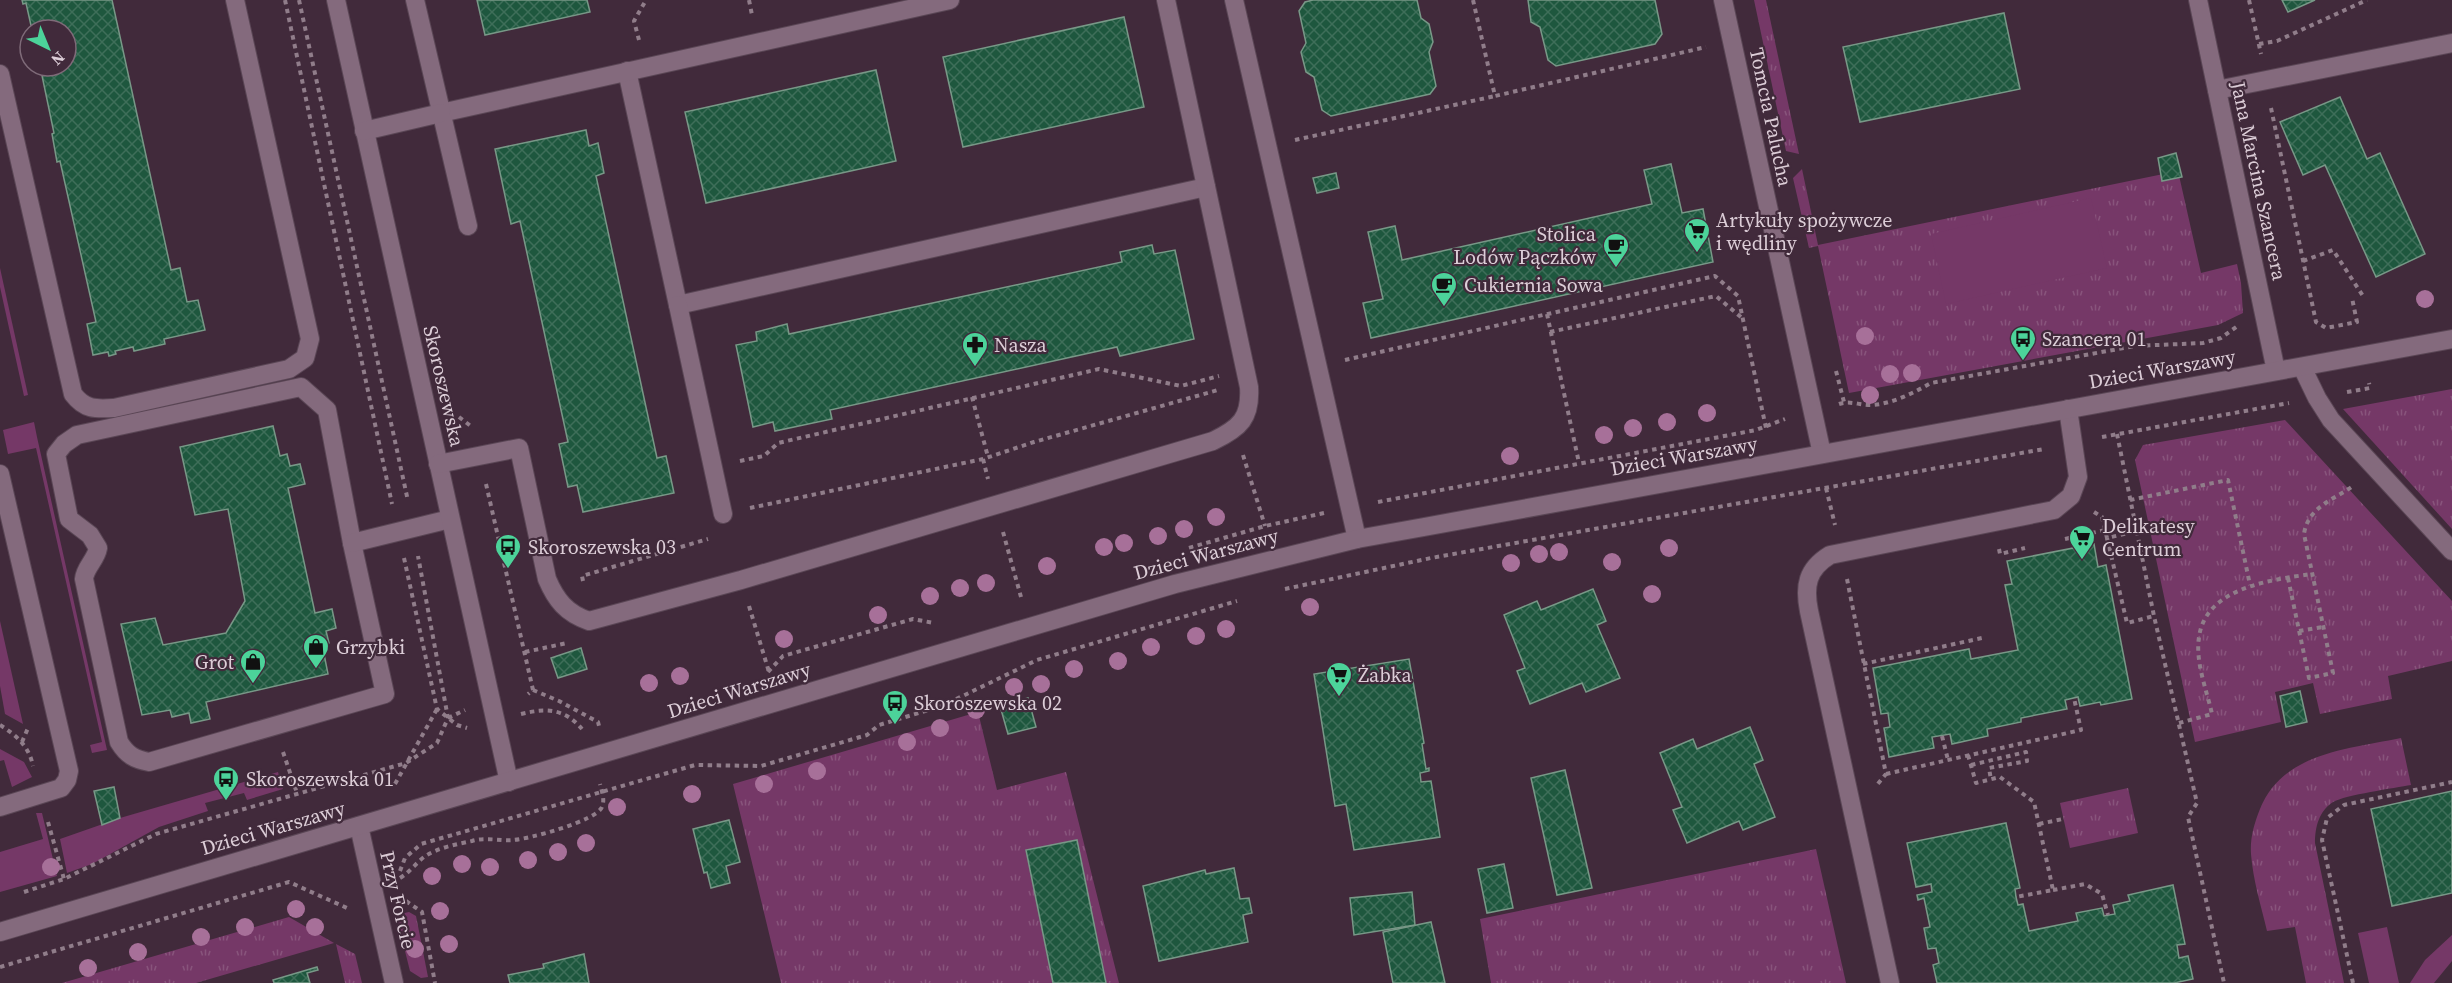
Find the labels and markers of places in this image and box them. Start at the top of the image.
place label: Artykuły spożywcze i wędliny [1716,206,1892,257]
supermarket icon: Artykuły spożywcze i wędliny [1682,216,1712,254]
place label: Stolica Lodów Pączków [1453,220,1597,271]
cafe icon: Stolica Lodów Pączków [1601,231,1631,269]
cafe icon: Cukiernia Sowa [1429,270,1459,308]
place label: Cukiernia Sowa [1464,271,1604,299]
bus stop icon: Szancera 01 [2008,324,2038,362]
place label: Szancera 01 [2042,325,2147,353]
pharmacy icon: Nasza [960,330,990,368]
place label: Nasza [994,331,1047,359]
place label: Delikatesy Centrum [2102,512,2196,563]
supermarket icon: Delikatesy Centrum [2067,523,2097,561]
bus stop icon: Skoroszewska 03 [493,532,523,570]
place label: Skoroszewska 03 [528,533,676,561]
shop icon: Grzybki [301,632,331,670]
place label: Grzybki [336,633,405,661]
shop icon: Grot [238,647,268,685]
place label: Grot [195,648,234,676]
supermarket icon: Żabka [1324,660,1354,698]
place label: Żabka [1358,661,1412,689]
bus stop icon: Skoroszewska 02 [880,688,910,726]
place label: Skoroszewska 02 [914,689,1062,717]
bus stop icon: Skoroszewska 01 [211,764,241,802]
place label: Skoroszewska 01 [246,765,394,793]

